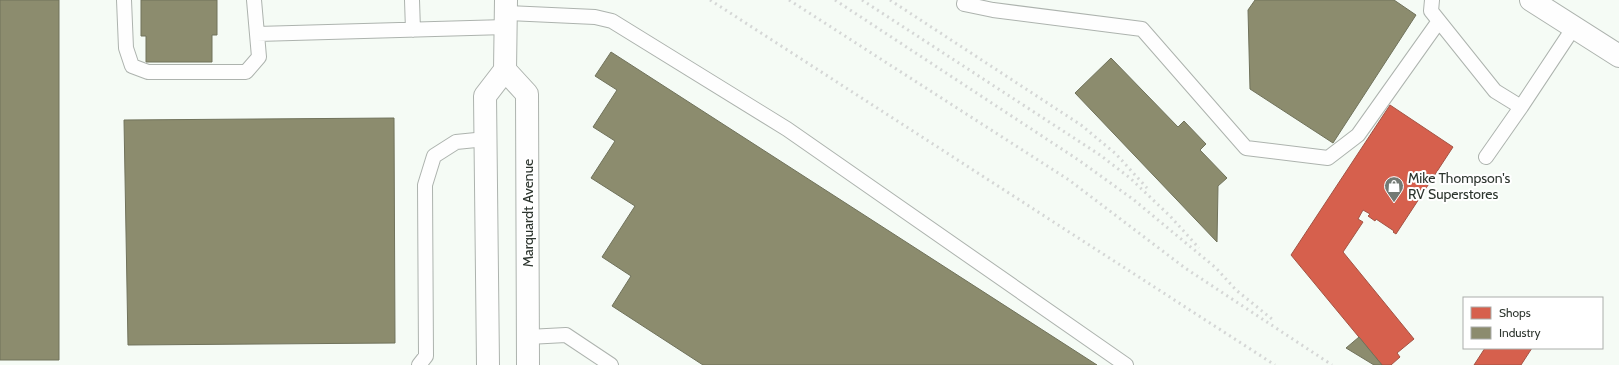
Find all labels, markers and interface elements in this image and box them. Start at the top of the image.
street label: Marquardt Avenue [519,159,537,267]
place label: Mike Thompson's RV Superstores [1408,169,1511,203]
shop icon: Mike Thompson's RV Superstores [1383,175,1405,203]
legend [1463,297,1603,349]
text: Shops [1499,305,1531,320]
text: Industry [1499,325,1540,340]

